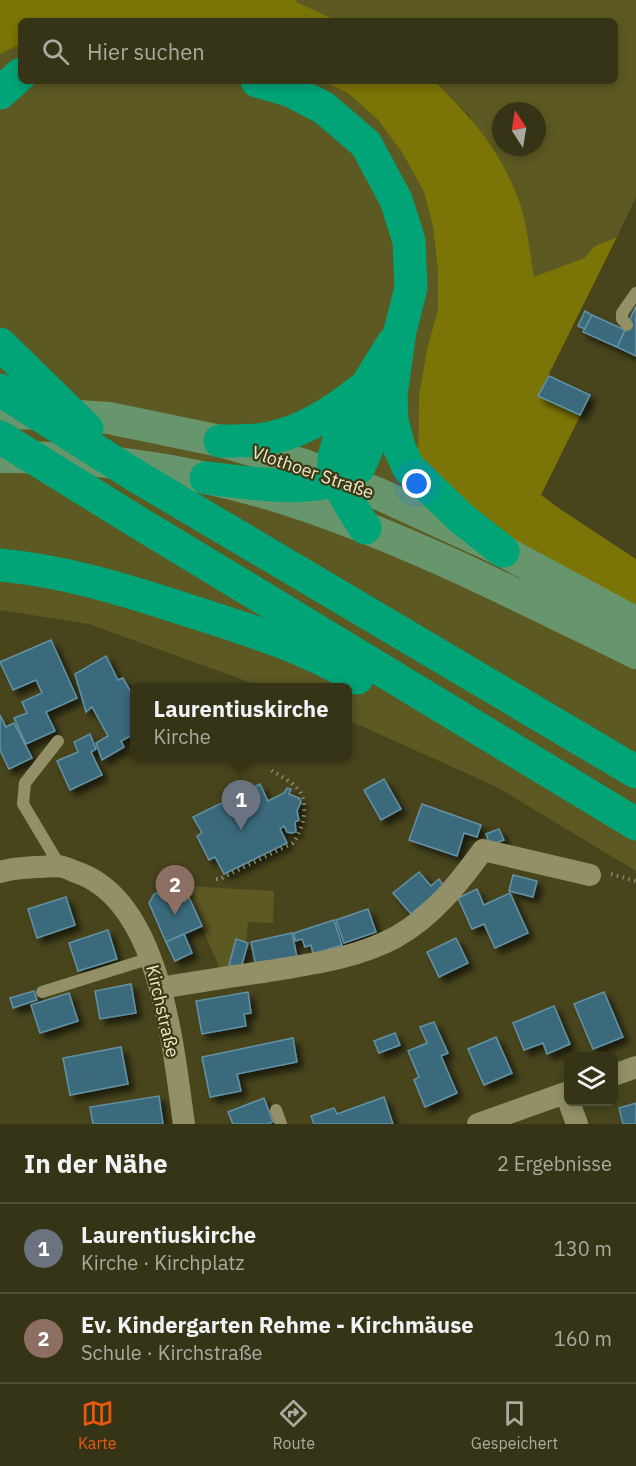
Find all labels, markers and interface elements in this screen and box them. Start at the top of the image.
search box [18,18,618,84]
icon: search [39,35,72,68]
text: Hier suchen [87,37,205,66]
north arrow [492,102,546,156]
street label: Vlothoer Straße [249,440,377,504]
your location [402,469,431,498]
popup [130,683,352,761]
text: Laurentiuskirche [153,694,329,723]
text: Kirche [153,723,211,750]
pin: 1 [222,780,260,830]
pin: 2 [156,866,195,915]
street label: Kirchstraße [141,963,185,1060]
map controls [564,1052,618,1106]
button: layers [564,1052,618,1106]
text: In der Nähe [24,1146,168,1180]
text: 2 Ergebnisse [497,1150,612,1177]
text: Laurentiuskirche [81,1220,256,1249]
text: 1 [38,1235,50,1262]
text: 130 m [554,1235,612,1262]
text: Kirche · Kirchplatz [81,1249,245,1276]
text: Ev. Kindergarten Rehme - Kirchmäuse [81,1310,474,1339]
text: 2 [38,1325,50,1352]
text: 160 m [554,1325,612,1352]
text: Schule · Kirchstraße [81,1339,262,1366]
tab: Karte [78,1397,117,1453]
tab: Route [273,1397,315,1453]
tab: Gespeichert [471,1397,558,1453]

